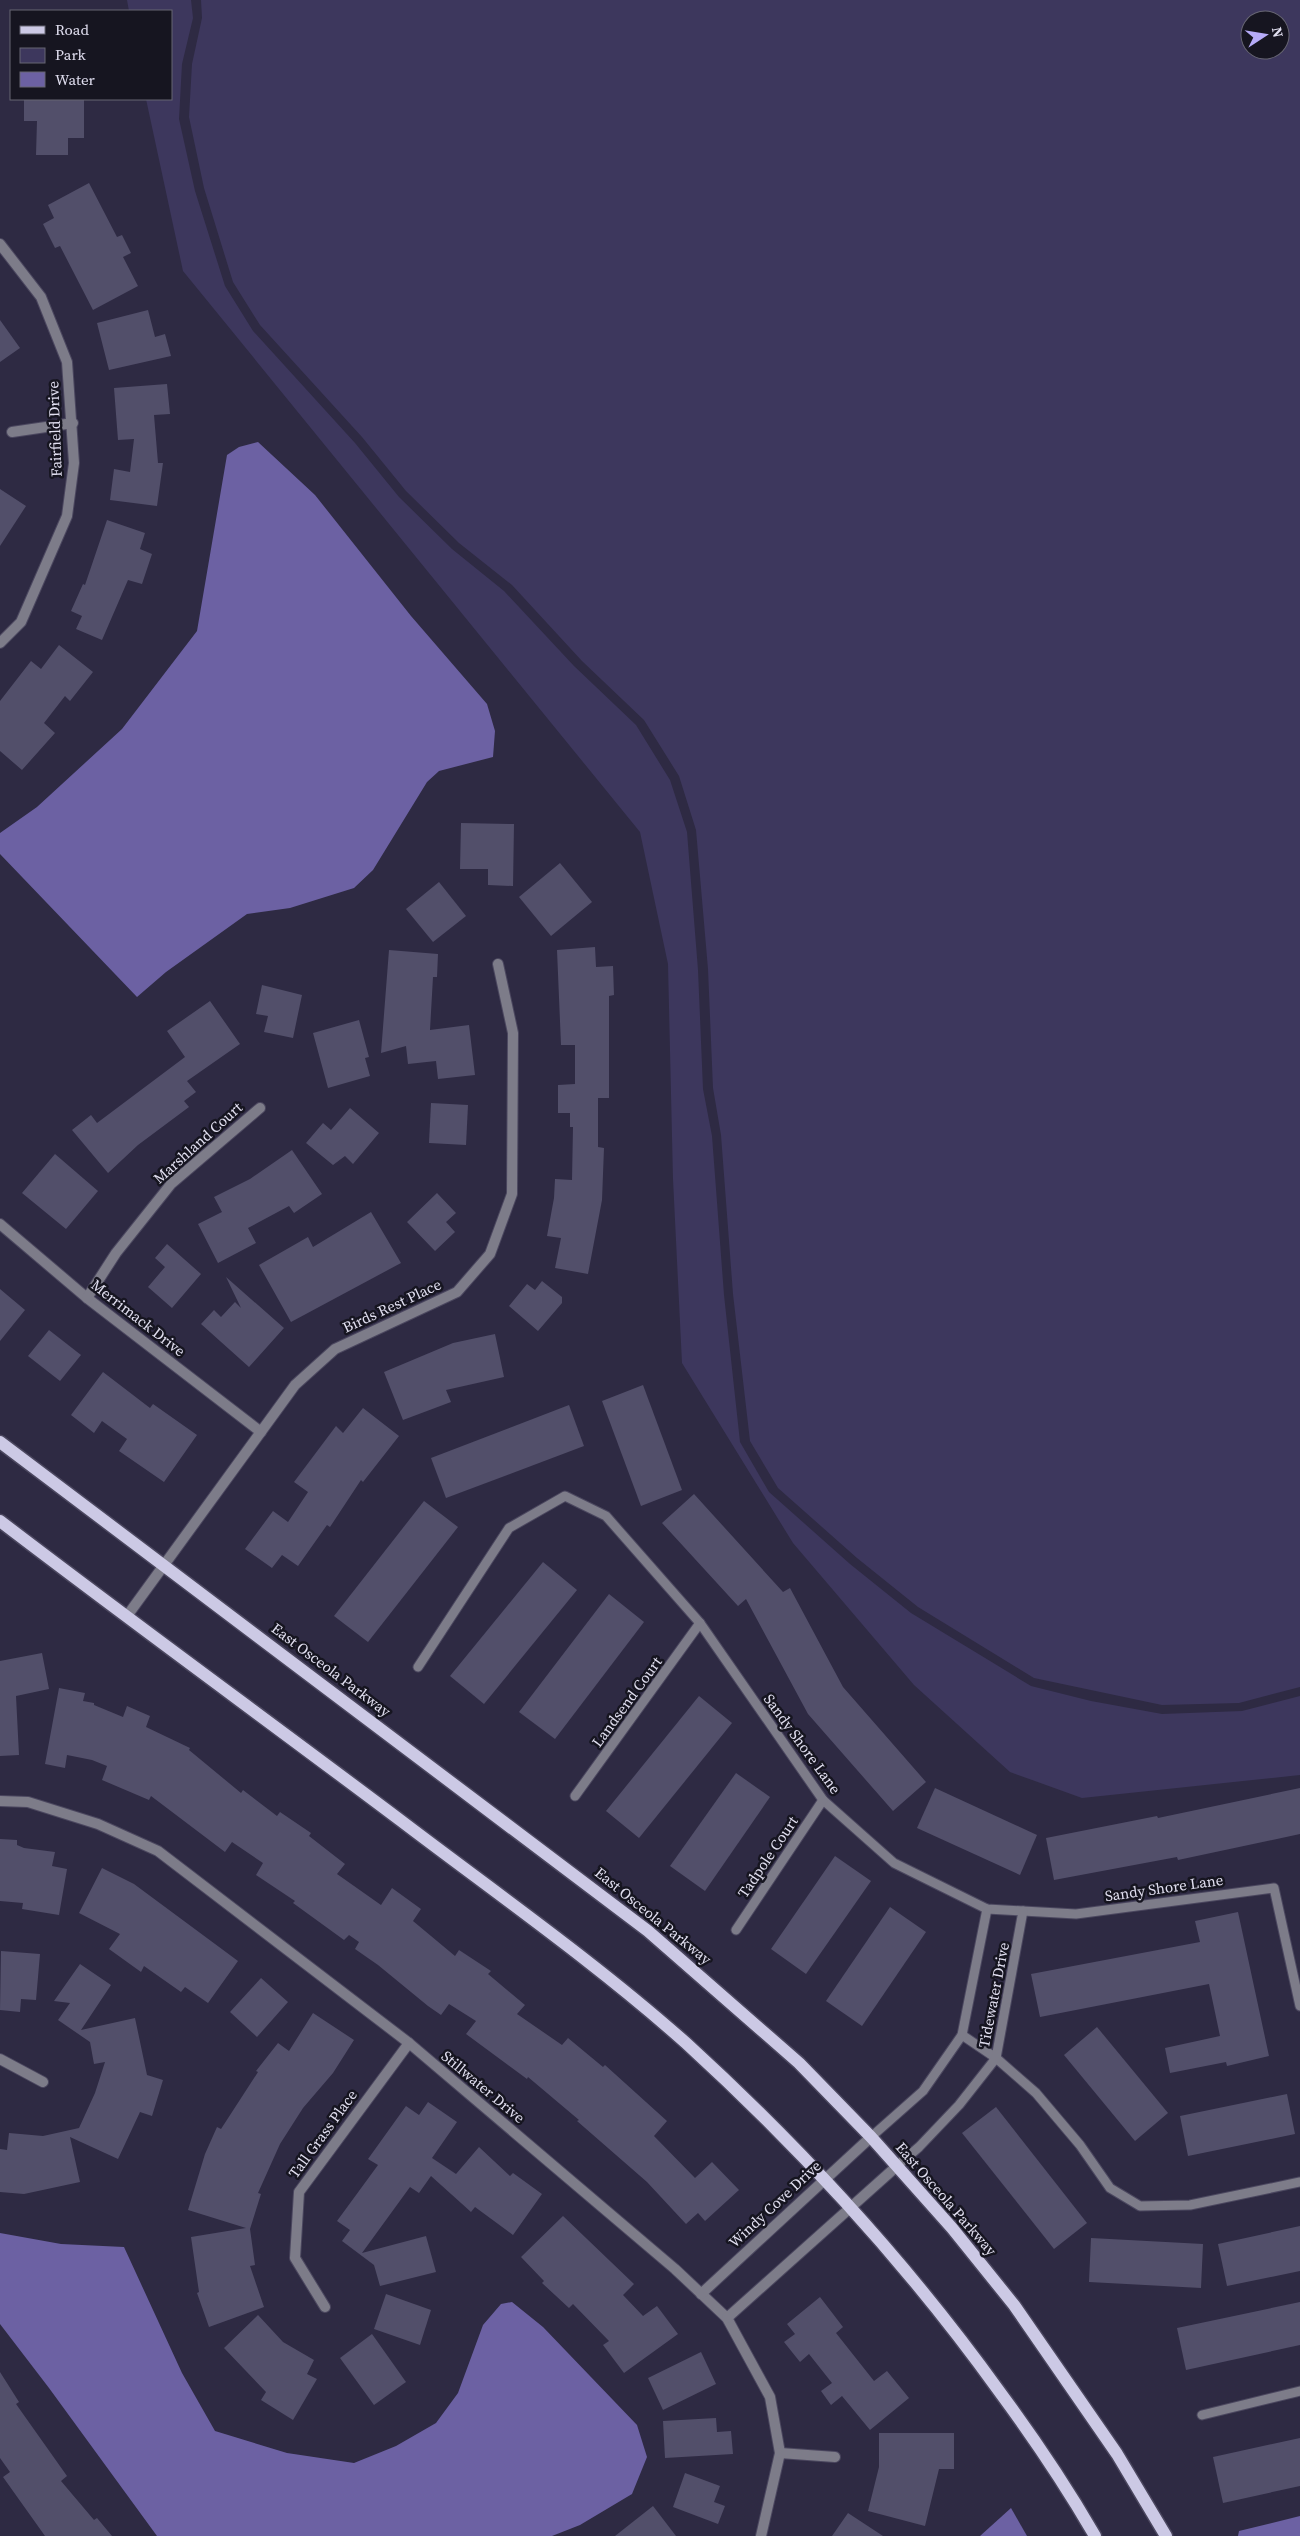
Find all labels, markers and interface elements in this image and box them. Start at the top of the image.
legend [10,10,172,100]
north arrow [1240,10,1290,60]
text: Road [55,19,89,40]
text: N [1267,25,1289,39]
text: Park [55,44,87,65]
text: Water [55,69,96,90]
street label: Fairfield Drive [42,380,67,477]
street label: Marshland Court [149,1097,247,1188]
street label: Birds Rest Place [339,1273,445,1338]
street label: Merrimack Drive [87,1274,190,1361]
street label: East Osceola Parkway [267,1618,396,1722]
street label: Landsend Court [587,1652,667,1751]
street label: Sandy Shore Lane [759,1689,846,1798]
street label: Tadpole Court [732,1812,803,1902]
street label: East Osceola Parkway [591,1862,716,1969]
street label: Sandy Shore Lane [1103,1869,1225,1906]
street label: Tidewater Drive [973,1940,1014,2049]
street label: Stillwater Drive [437,2045,530,2128]
street label: Tall Grass Place [283,2085,362,2182]
street label: East Osceola Parkway [891,2137,1002,2260]
street label: Windy Cove Drive [724,2155,826,2252]

